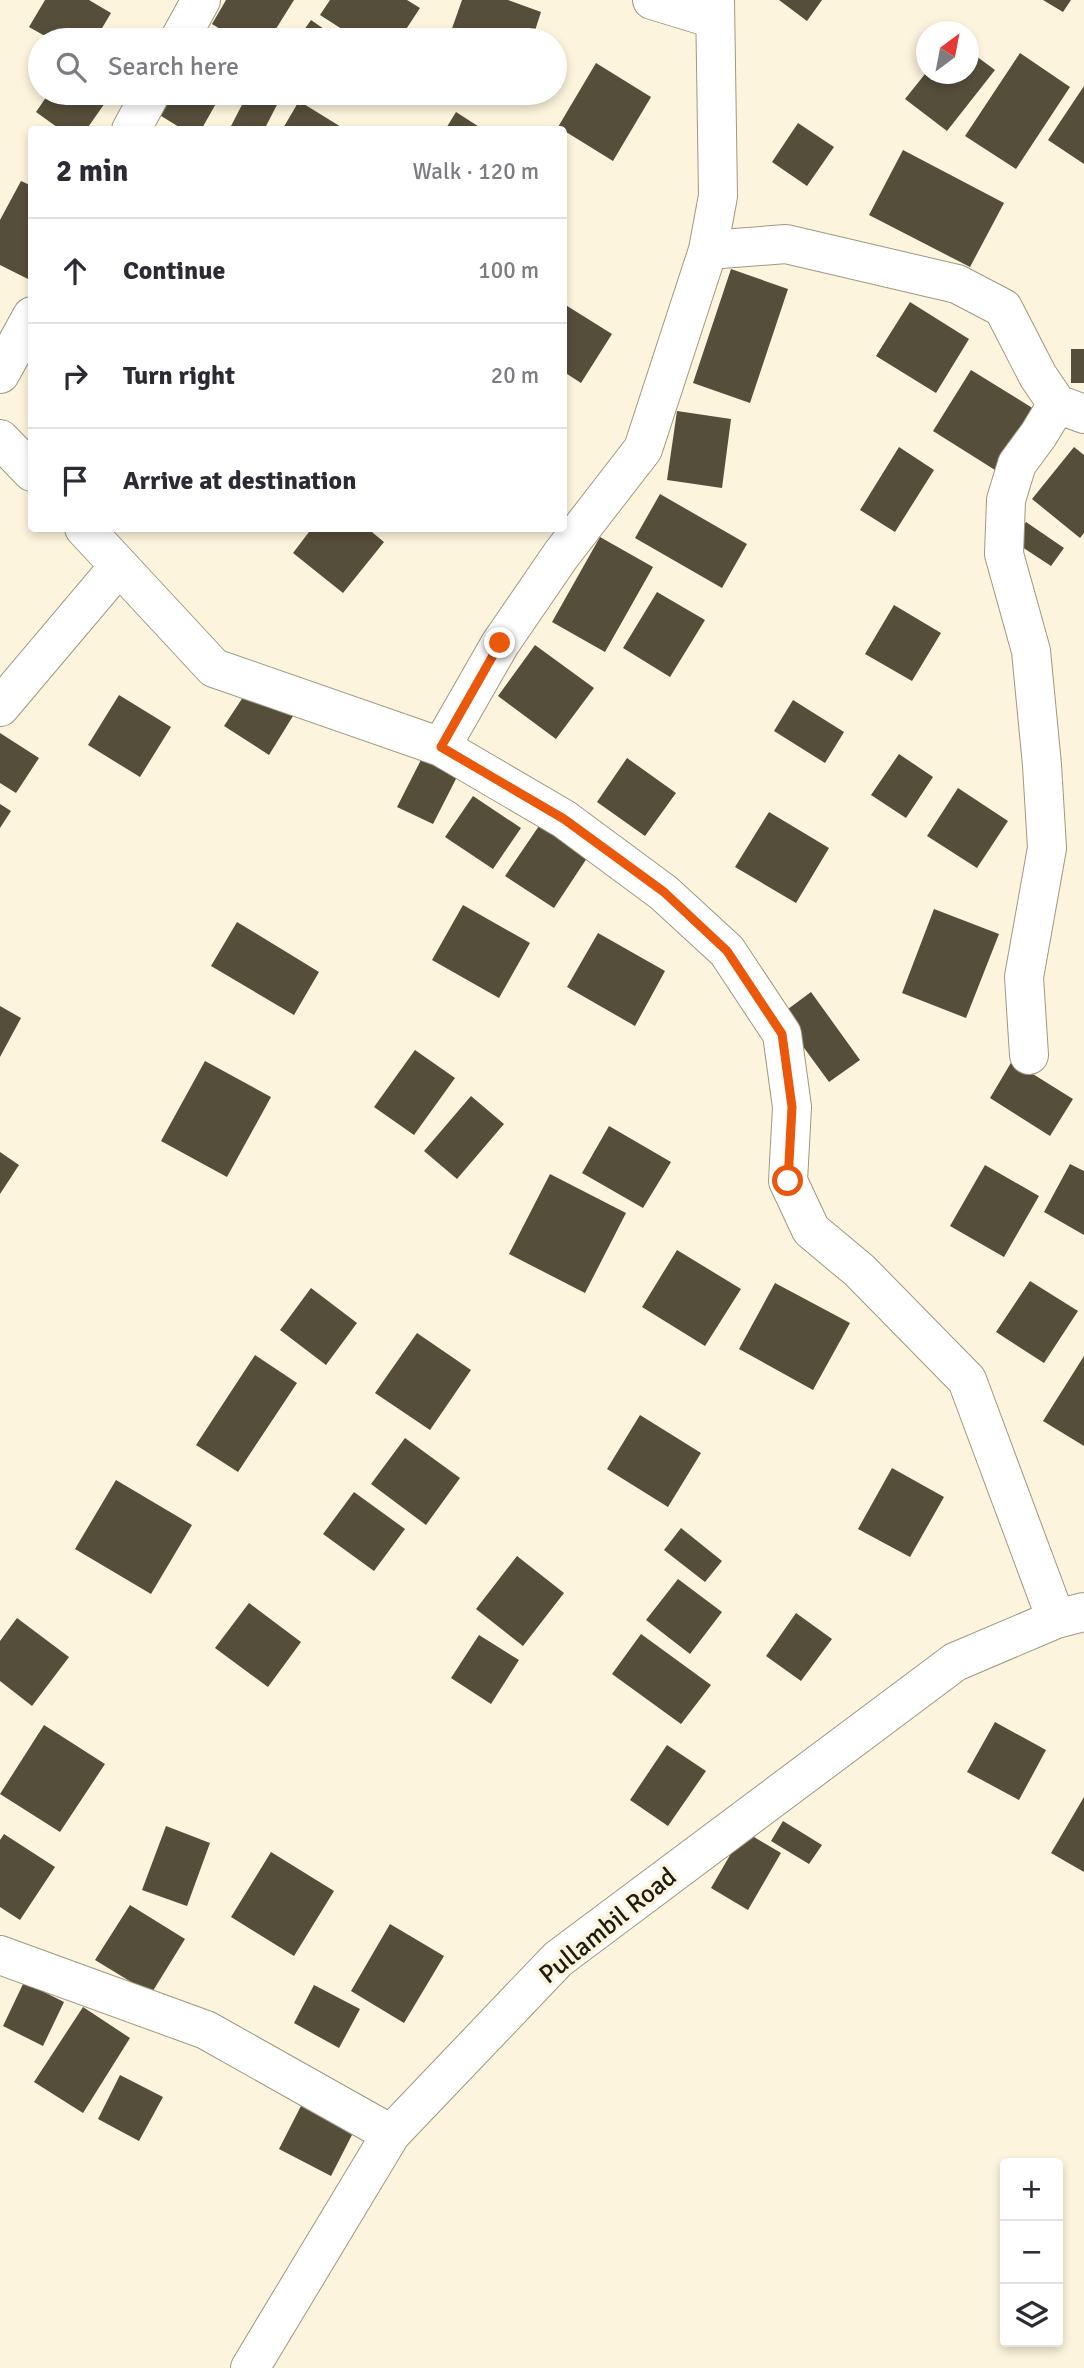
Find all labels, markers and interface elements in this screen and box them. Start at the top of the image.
north arrow [916,21,979,84]
search box [28,28,567,105]
icon: search [52,48,90,86]
text: Search here [108,51,239,83]
text: 2 min [56,153,128,190]
text: Walk · 120 m [413,157,539,186]
icon: ahead [56,252,94,290]
text: Continue [123,255,225,287]
text: 100 m [478,256,539,285]
icon: right [56,357,94,395]
text: Turn right [123,360,235,392]
text: 20 m [491,361,539,390]
icon: arrive [56,462,94,500]
text: Arrive at destination [123,465,356,497]
route end [484,627,515,658]
route start [772,1165,803,1196]
street label: Pullambil Road [533,1861,683,1991]
map controls [1000,2158,1063,2347]
button: + [1000,2158,1063,2221]
button: − [1000,2221,1063,2284]
button: layers [1000,2284,1063,2347]

